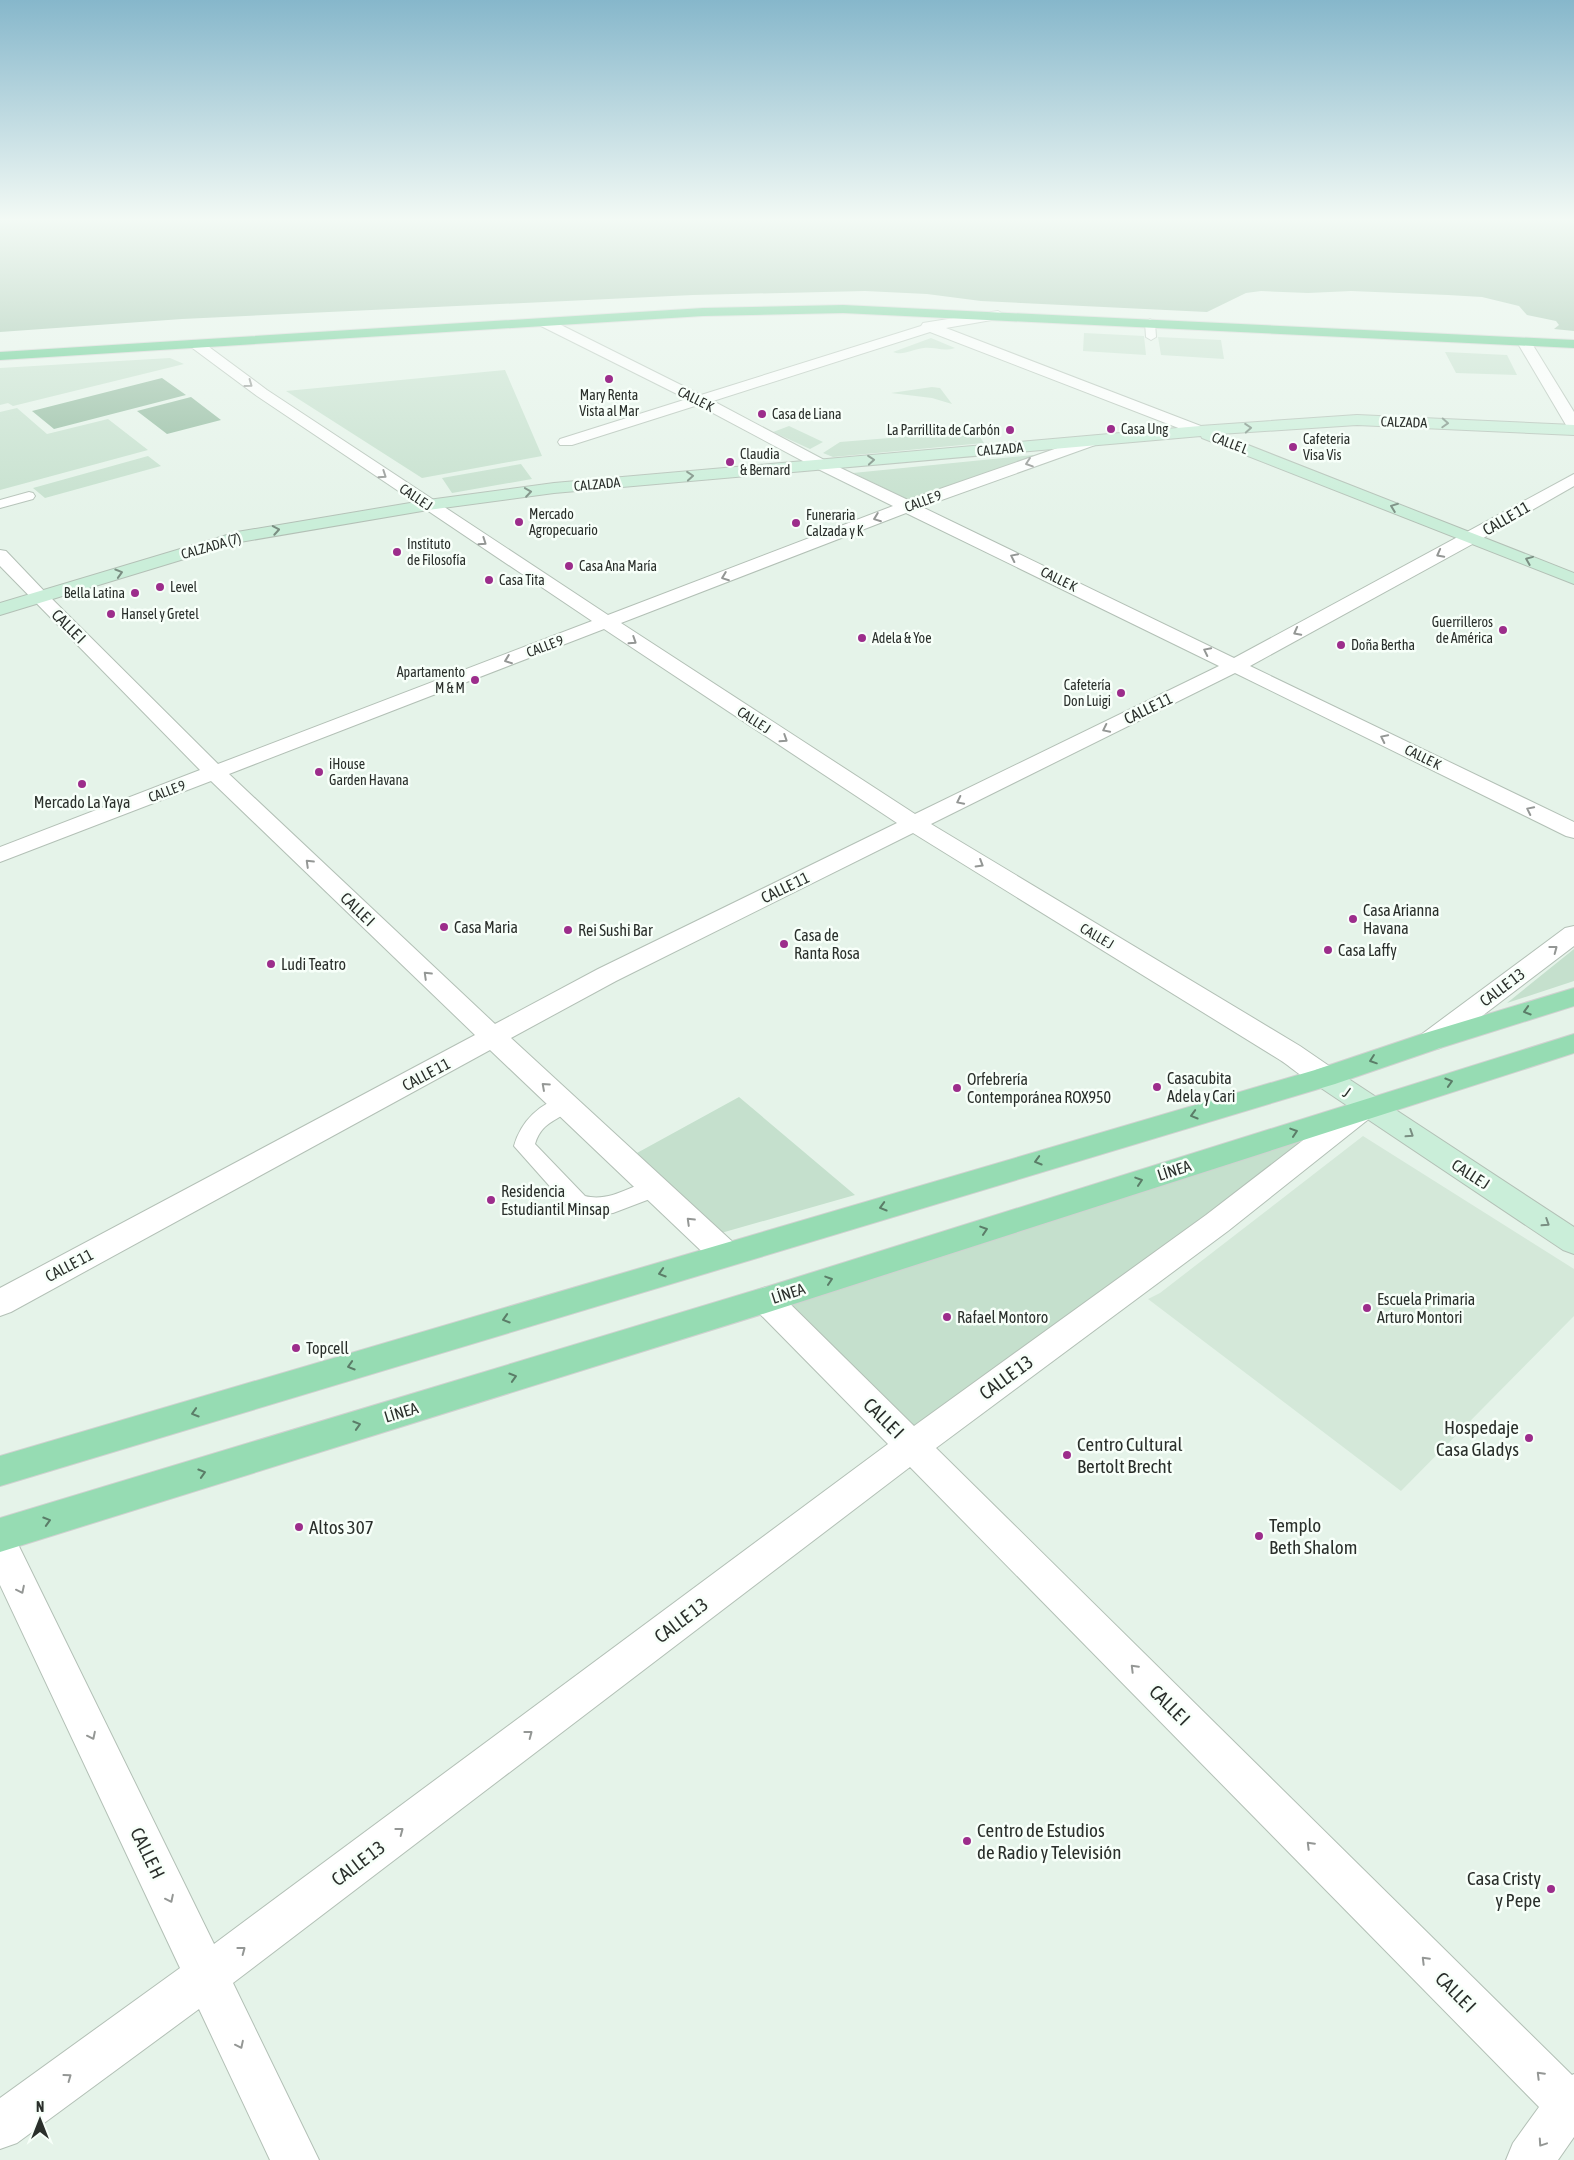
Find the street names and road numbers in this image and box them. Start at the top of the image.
street label: CALLE K [675,383,717,415]
street label: CALZADA [1381,413,1428,431]
street label: CALLE L [1210,429,1251,457]
street label: CALZADA [976,439,1024,459]
street label: CALZADA [573,474,621,494]
street label: CALLE J [396,480,436,514]
street label: CALLE 9 [902,487,944,515]
street label: CALLE 11 [1479,497,1533,539]
street label: CALZADA (7) [179,530,243,562]
street label: CALLE K [1038,563,1080,595]
street label: CALLE I [48,605,90,647]
street label: CALLE 9 [524,632,566,660]
street label: CALLE 11 [1121,689,1175,727]
street label: CALLE J [734,703,774,737]
street label: CALLE K [1402,741,1444,773]
street label: CALLE 9 [146,777,188,805]
street label: CALLE 11 [758,868,812,906]
street label: CALLE I [337,888,379,930]
street label: CALLE J [1077,920,1117,952]
street label: CALLE 13 [1476,964,1528,1010]
street label: CALLE 11 [399,1054,453,1094]
street label: J [1340,1083,1354,1101]
street label: CALLE J [1449,1155,1493,1193]
street label: LÍNEA [1155,1156,1193,1184]
street label: CALLE 11 [42,1245,96,1285]
street label: LÍNEA [769,1279,807,1307]
street label: CALLE 13 [975,1350,1037,1404]
street label: CALLE I [859,1393,909,1443]
street label: LÍNEA [382,1398,420,1426]
street label: CALLE 13 [650,1593,712,1647]
street label: CALLE I [1145,1680,1195,1730]
street label: CALLE H [126,1824,170,1882]
street label: CALLE 13 [327,1836,389,1890]
street label: CALLE I [1431,1967,1481,2017]

